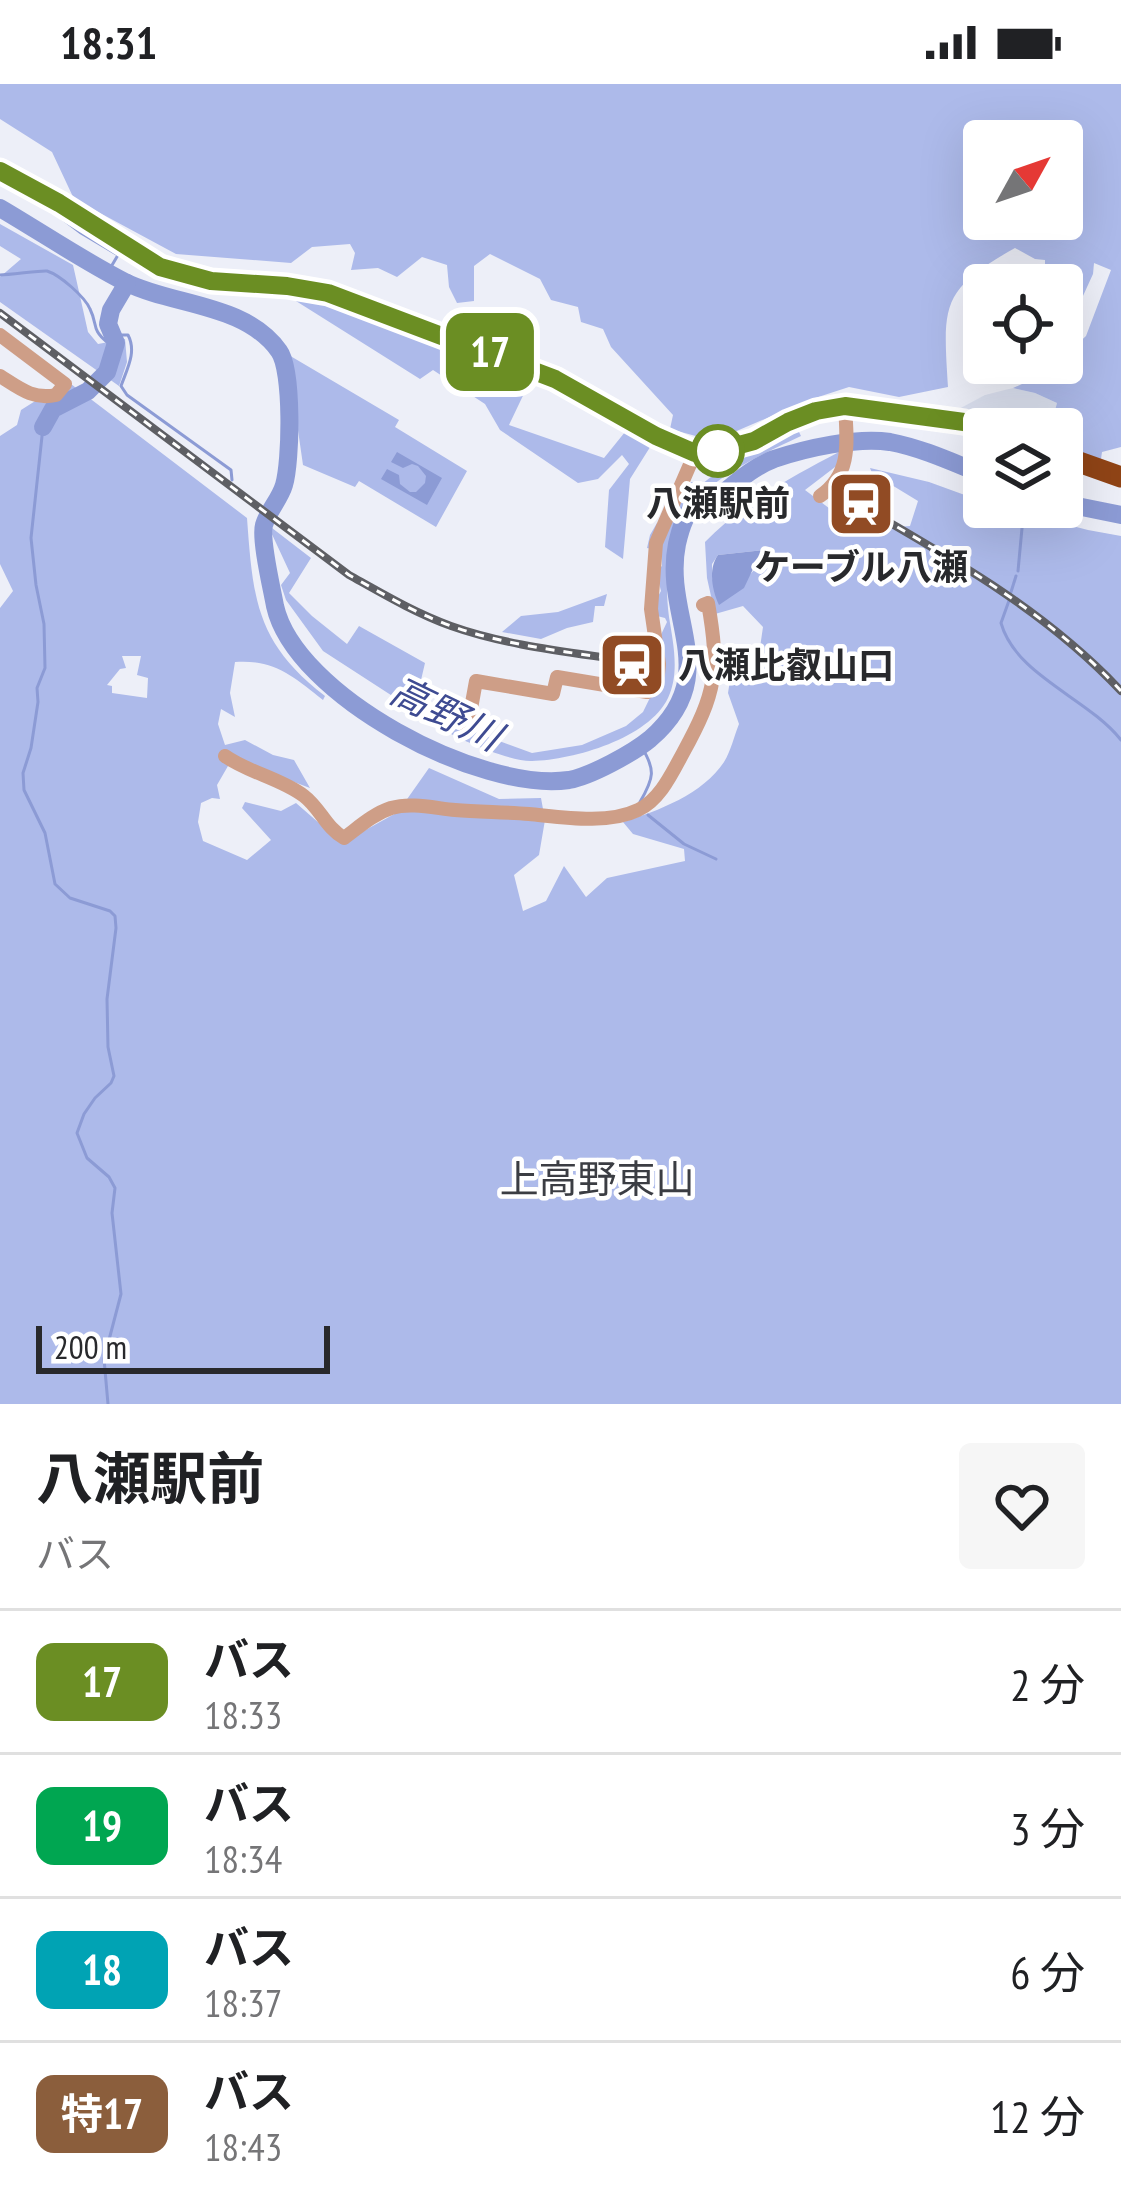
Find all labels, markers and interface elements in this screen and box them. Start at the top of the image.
text: 18:31 [60,13,157,71]
north arrow [963,120,1083,240]
map controls [963,120,1083,528]
button: locate [963,264,1083,384]
line badge: 17 [436,313,544,391]
text: 17 [470,324,510,379]
button: layers [963,408,1083,528]
marker: 八瀬駅前 [693,426,743,476]
station icon: ケーブル八瀬 [826,469,896,539]
place label: 八瀬駅前 [646,479,790,526]
place label: ケーブル八瀬 [754,543,968,590]
station icon: 八瀬比叡山口 [597,630,667,700]
place label: 八瀬比叡山口 [678,641,894,688]
water label: 高野川 [382,664,514,763]
district label: 上高野東山 [499,1153,695,1204]
scale bar [36,1320,330,1373]
text: 200 m [54,1325,127,1368]
text: 八瀬駅前 [36,1441,264,1515]
button: heart [959,1443,1085,1569]
text: バス [36,1528,114,1579]
text: バス [204,1630,294,1688]
text: 17 [82,1654,122,1709]
text: 2 分 [1010,1655,1085,1713]
text: 18:33 [204,1689,282,1740]
text: バス [204,1774,294,1832]
text: 19 [82,1798,122,1853]
text: 3 分 [1010,1799,1085,1857]
text: 18:34 [204,1833,282,1884]
text: バス [204,1918,294,1976]
text: 18 [82,1942,122,1997]
text: 6 分 [1010,1943,1085,2001]
text: 18:37 [204,1977,282,2028]
text: バス [204,2062,294,2120]
text: 特17 [61,2086,143,2141]
text: 12 分 [990,2087,1085,2145]
text: 18:43 [204,2121,282,2172]

